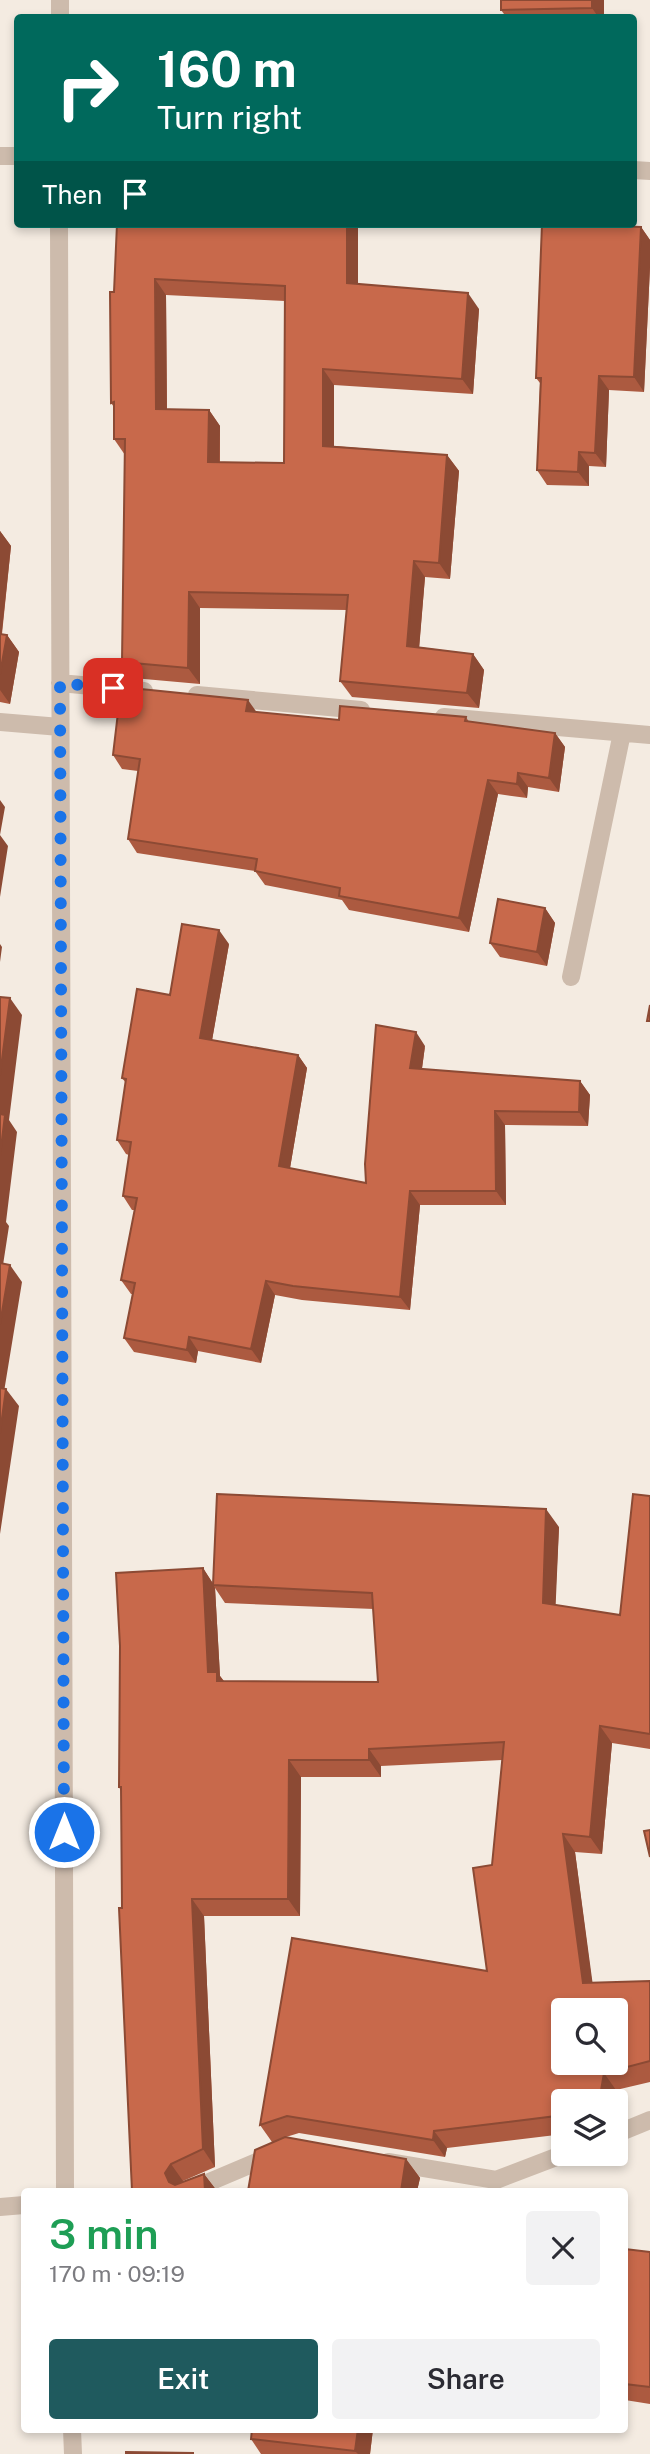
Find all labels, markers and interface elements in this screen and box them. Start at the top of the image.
text: 160 m [157,40,297,98]
icon: right [42,42,133,133]
text: Turn right [157,99,302,136]
icon: arrive [116,175,154,213]
text: Then [42,179,102,210]
pin [83,658,143,718]
icon: arrive [94,669,132,707]
position arrow [27,1795,101,1869]
map controls [551,1998,628,2166]
button: search [551,1998,628,2075]
button: layers [551,2089,628,2166]
text: 3 min [49,2209,159,2258]
button: close [526,2211,600,2285]
text: 170 m · 09:19 [49,2260,185,2287]
button: Exit [49,2339,318,2419]
button: Share [332,2339,600,2419]

